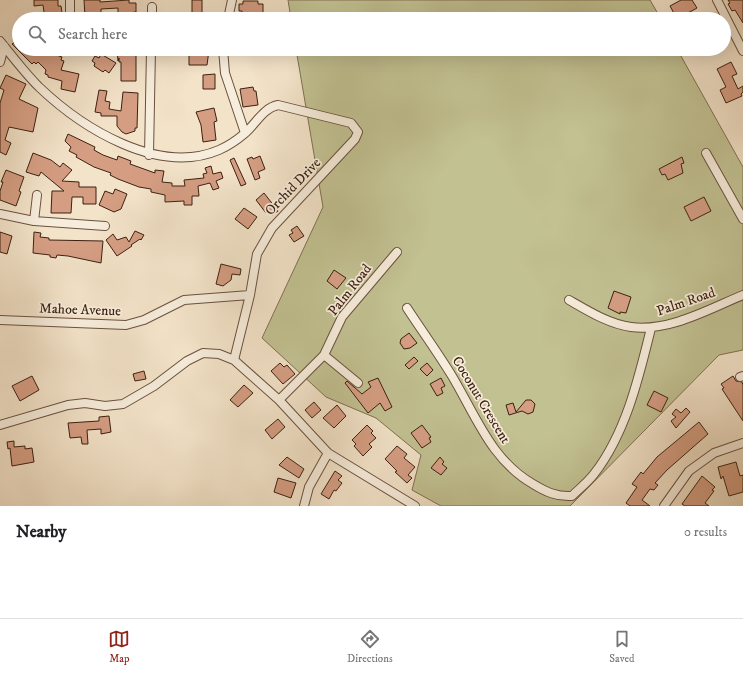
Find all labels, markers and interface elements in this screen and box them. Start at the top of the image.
search box [12,12,731,56]
icon: search [26,23,48,45]
text: Search here [58,25,127,44]
street label: Orchid Drive [261,154,325,220]
street label: Palm Road [324,260,376,319]
street label: Palm Road [654,284,718,320]
street label: Mahoe Avenue [39,300,121,320]
street label: Coconut Crescent [448,353,514,447]
text: Nearby [16,521,66,543]
text: 0 results [684,524,727,540]
tab: Map [108,628,130,666]
tab: Directions [347,628,393,666]
tab: Saved [609,628,635,666]

